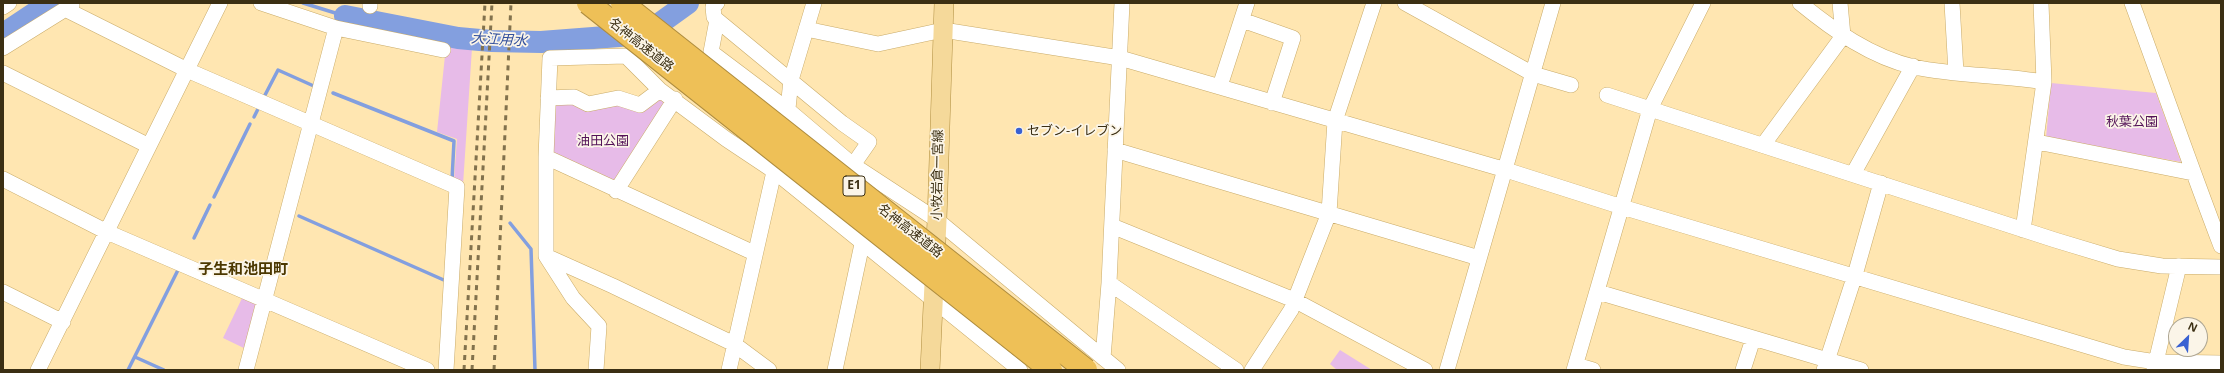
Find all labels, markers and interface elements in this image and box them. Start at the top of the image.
street label: 名神高速道路 [605,15,677,75]
water label: 大江用水 [471,30,527,50]
park label: 秋葉公園 [2106,114,2158,130]
place label: セブン-イレブン [1027,123,1122,139]
marker: セブン-イレブン [1014,126,1024,136]
street label: 小牧岩倉一宮線 [929,129,947,221]
park label: 油田公園 [577,133,629,149]
road number: E1 [843,176,865,196]
street label: 名神高速道路 [874,201,946,261]
district label: 子生和池田町 [198,261,288,279]
north arrow [2168,317,2208,357]
text: N [2186,318,2200,335]

